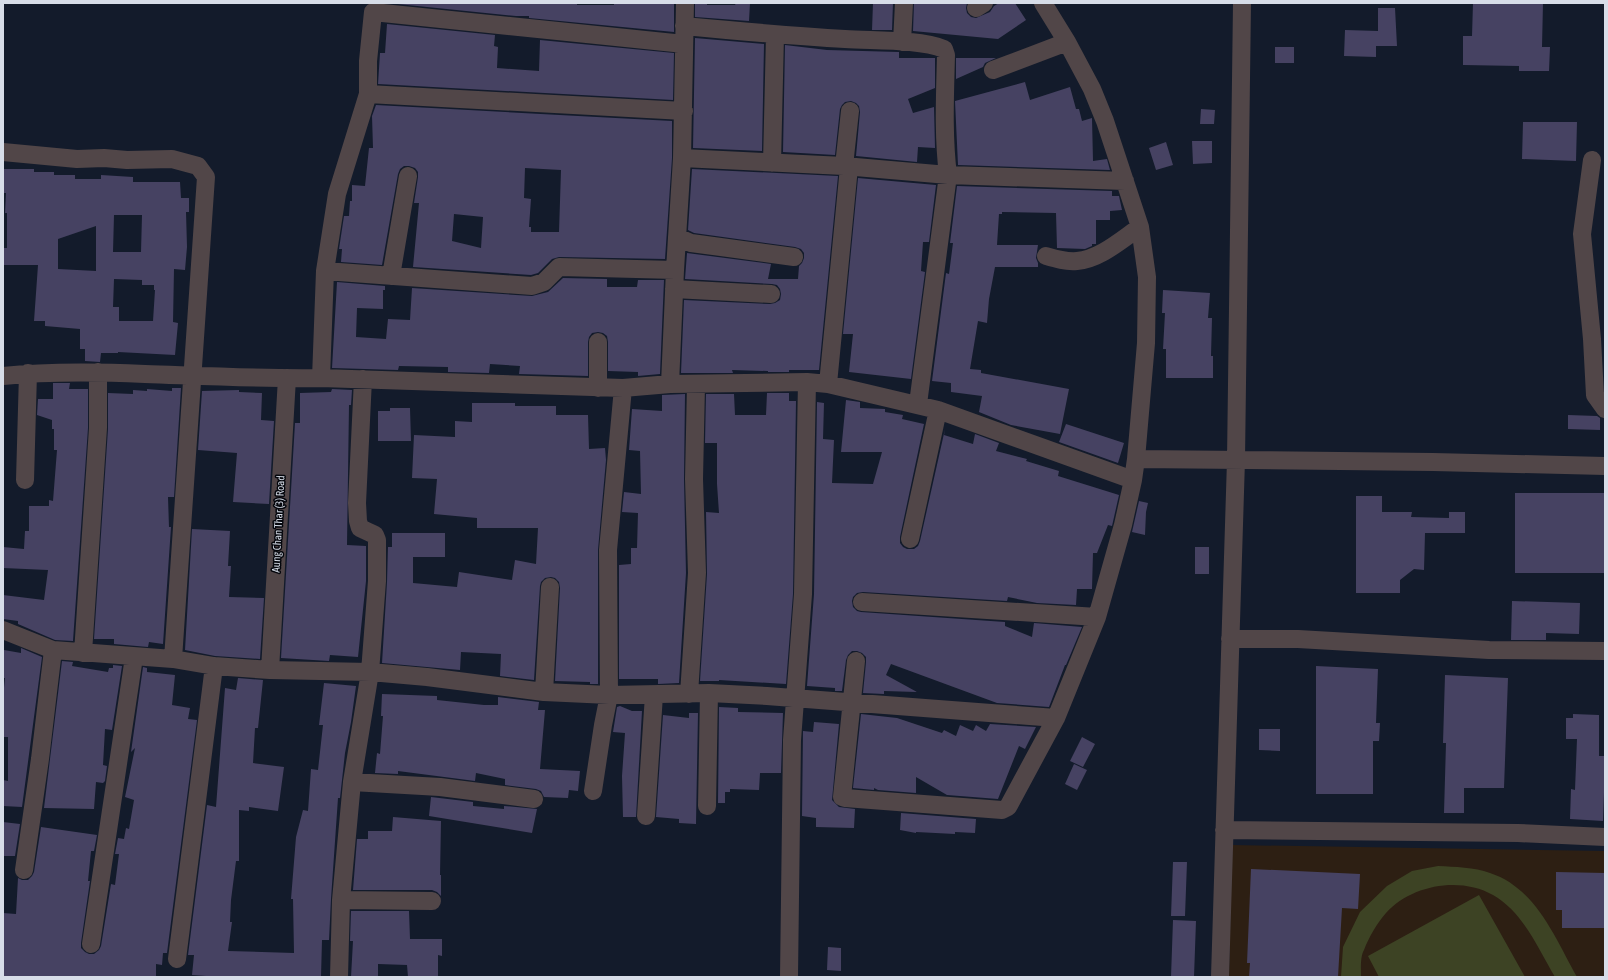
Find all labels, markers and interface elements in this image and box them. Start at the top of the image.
street label: Aung Chan Thar (3) Road [269,475,287,573]

